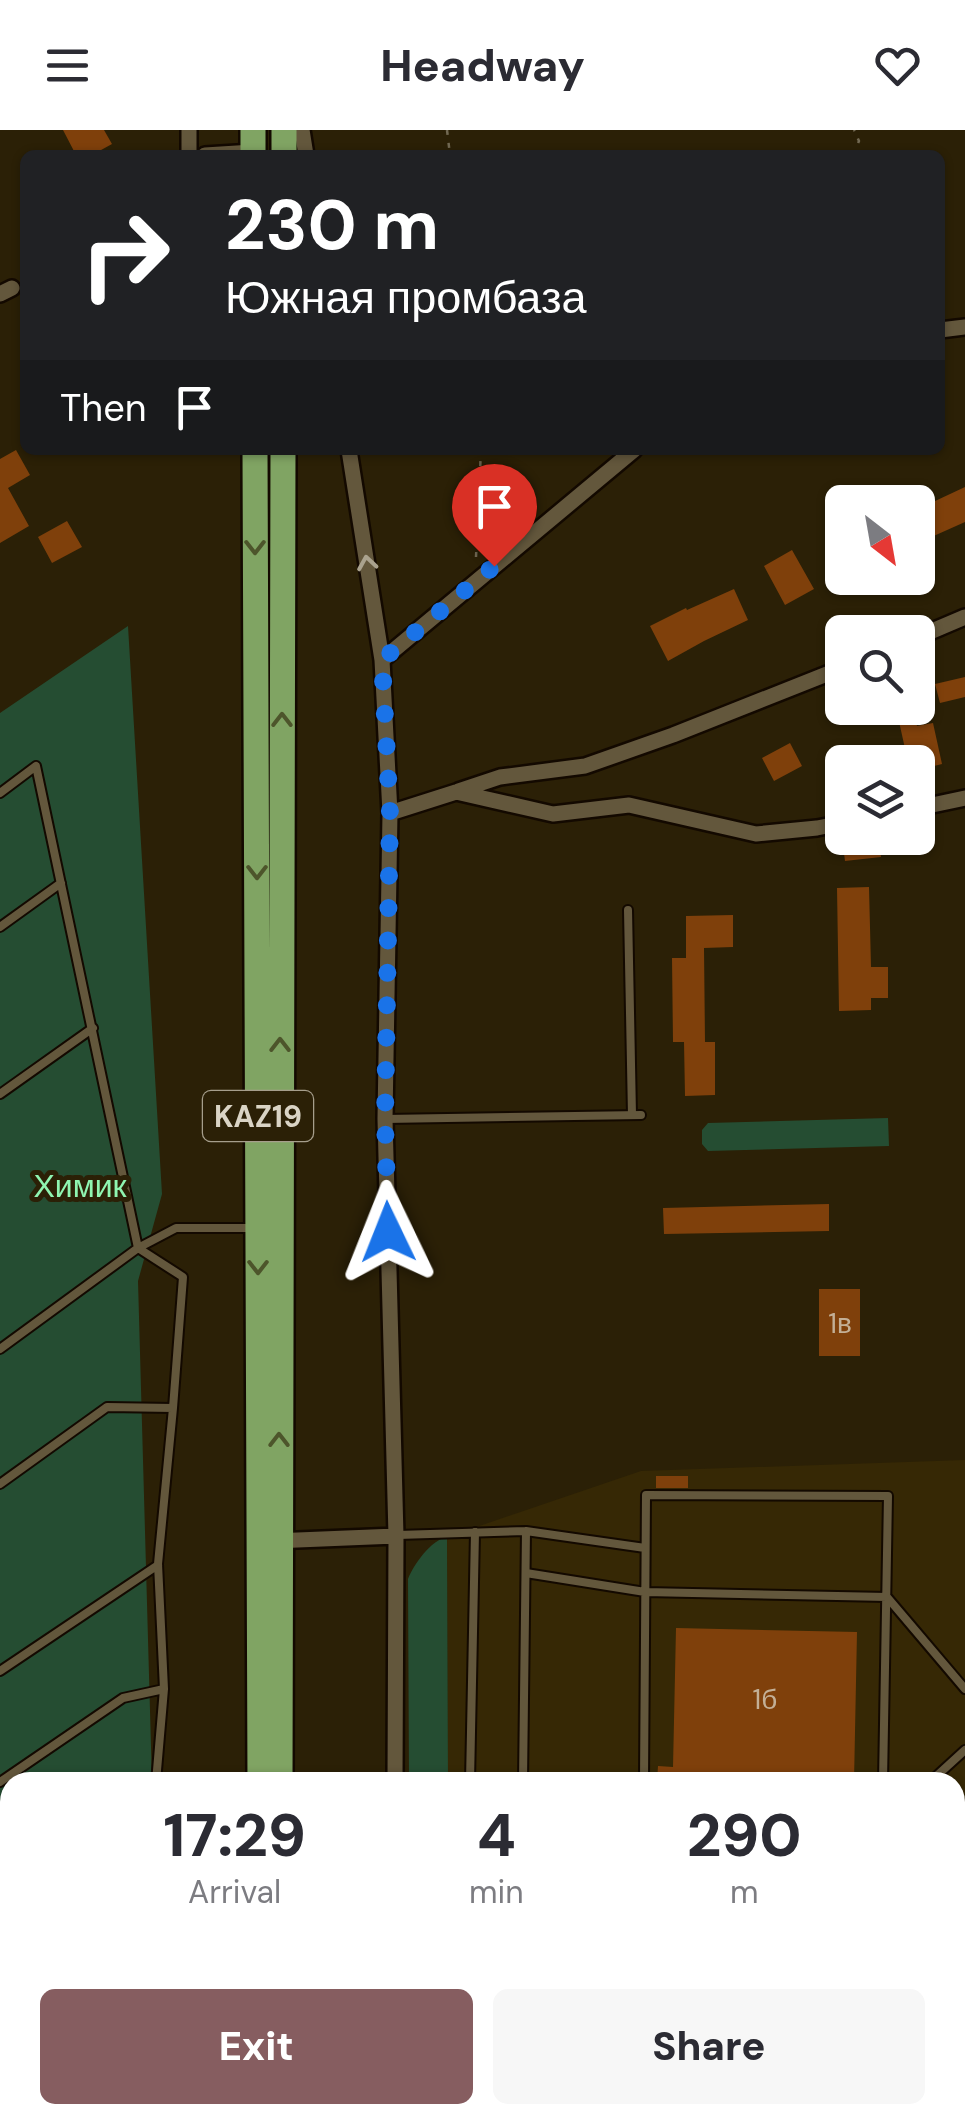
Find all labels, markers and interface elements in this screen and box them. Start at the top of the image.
text: Headway [380,36,585,95]
icon: menu [40,38,95,93]
icon: heart [870,38,925,93]
text: 230 m [225,180,439,271]
icon: right [60,190,190,320]
text: Южная промбаза [225,268,587,327]
icon: arrive [167,380,222,435]
text: Then [60,383,147,433]
pin [452,464,537,567]
icon: arrive [467,479,522,534]
north arrow [825,485,935,595]
map controls [825,485,935,855]
one-way arrow [244,540,266,556]
one-way arrow [357,555,378,572]
button: search [825,615,935,725]
one-way arrow [271,712,293,728]
button: layers [825,745,935,855]
one-way arrow [246,865,267,881]
one-way arrow [269,1037,291,1052]
road number: KAZ19 [203,1091,313,1141]
park label: Химик [33,1165,128,1207]
position arrow [336,1180,440,1284]
one-way arrow [247,1260,269,1276]
house number: 1в [828,1305,852,1342]
one-way arrow [268,1432,290,1448]
house number: 1б [753,1681,777,1718]
text: 17:29 [163,1796,306,1875]
text: 4 [477,1796,516,1875]
text: 290 [687,1796,802,1875]
text: Arrival [188,1871,281,1913]
text: min [469,1871,524,1913]
text: m [730,1871,759,1913]
button: Exit [40,1989,473,2104]
button: Share [493,1989,925,2104]

